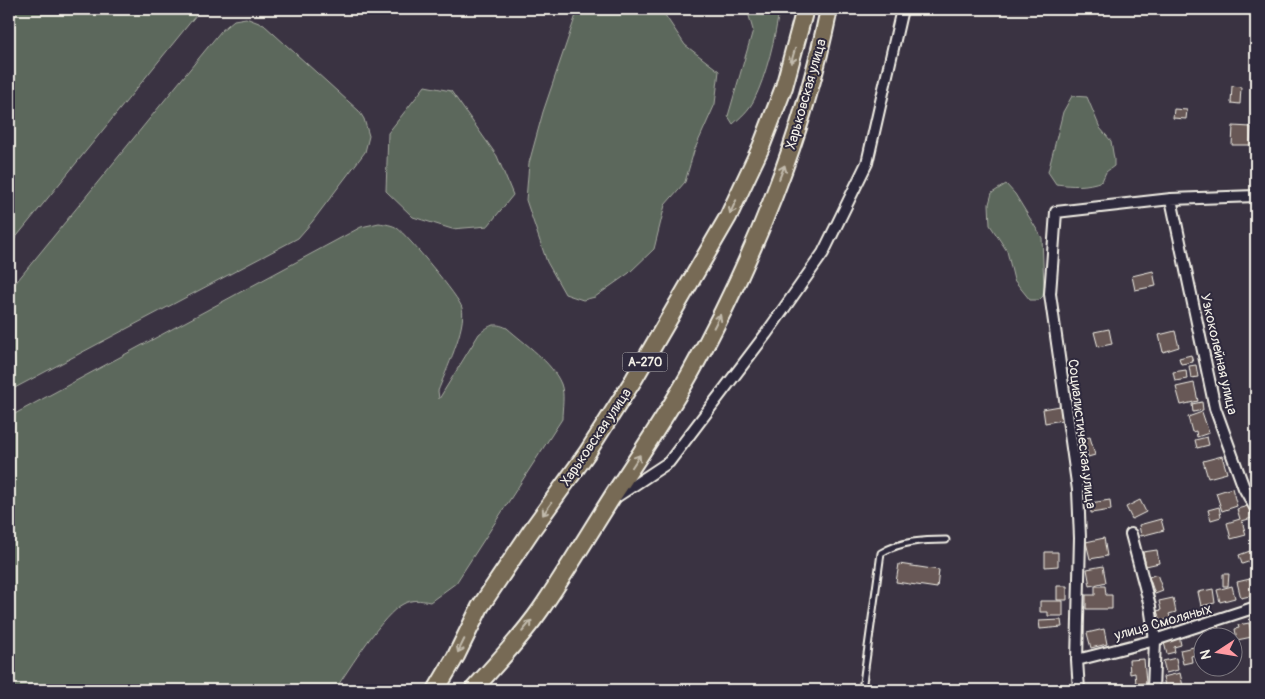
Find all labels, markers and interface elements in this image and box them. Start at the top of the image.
street label: Харьковская улица [782,37,830,151]
one-way arrow [787,47,797,63]
one-way arrow [778,165,787,180]
one-way arrow [728,199,737,214]
street label: Узкоколейная улица [1197,292,1241,416]
one-way arrow [713,314,723,329]
road number: А-270 [622,352,668,372]
street label: Социалистическая улица [1064,358,1100,510]
street label: Харьковская улица [557,385,635,489]
one-way arrow [631,455,641,469]
one-way arrow [542,502,552,516]
street label: улица Смоляных [1112,600,1214,644]
one-way arrow [521,620,532,633]
north arrow [1192,626,1242,676]
one-way arrow [456,638,465,653]
text: N [1196,648,1215,661]

